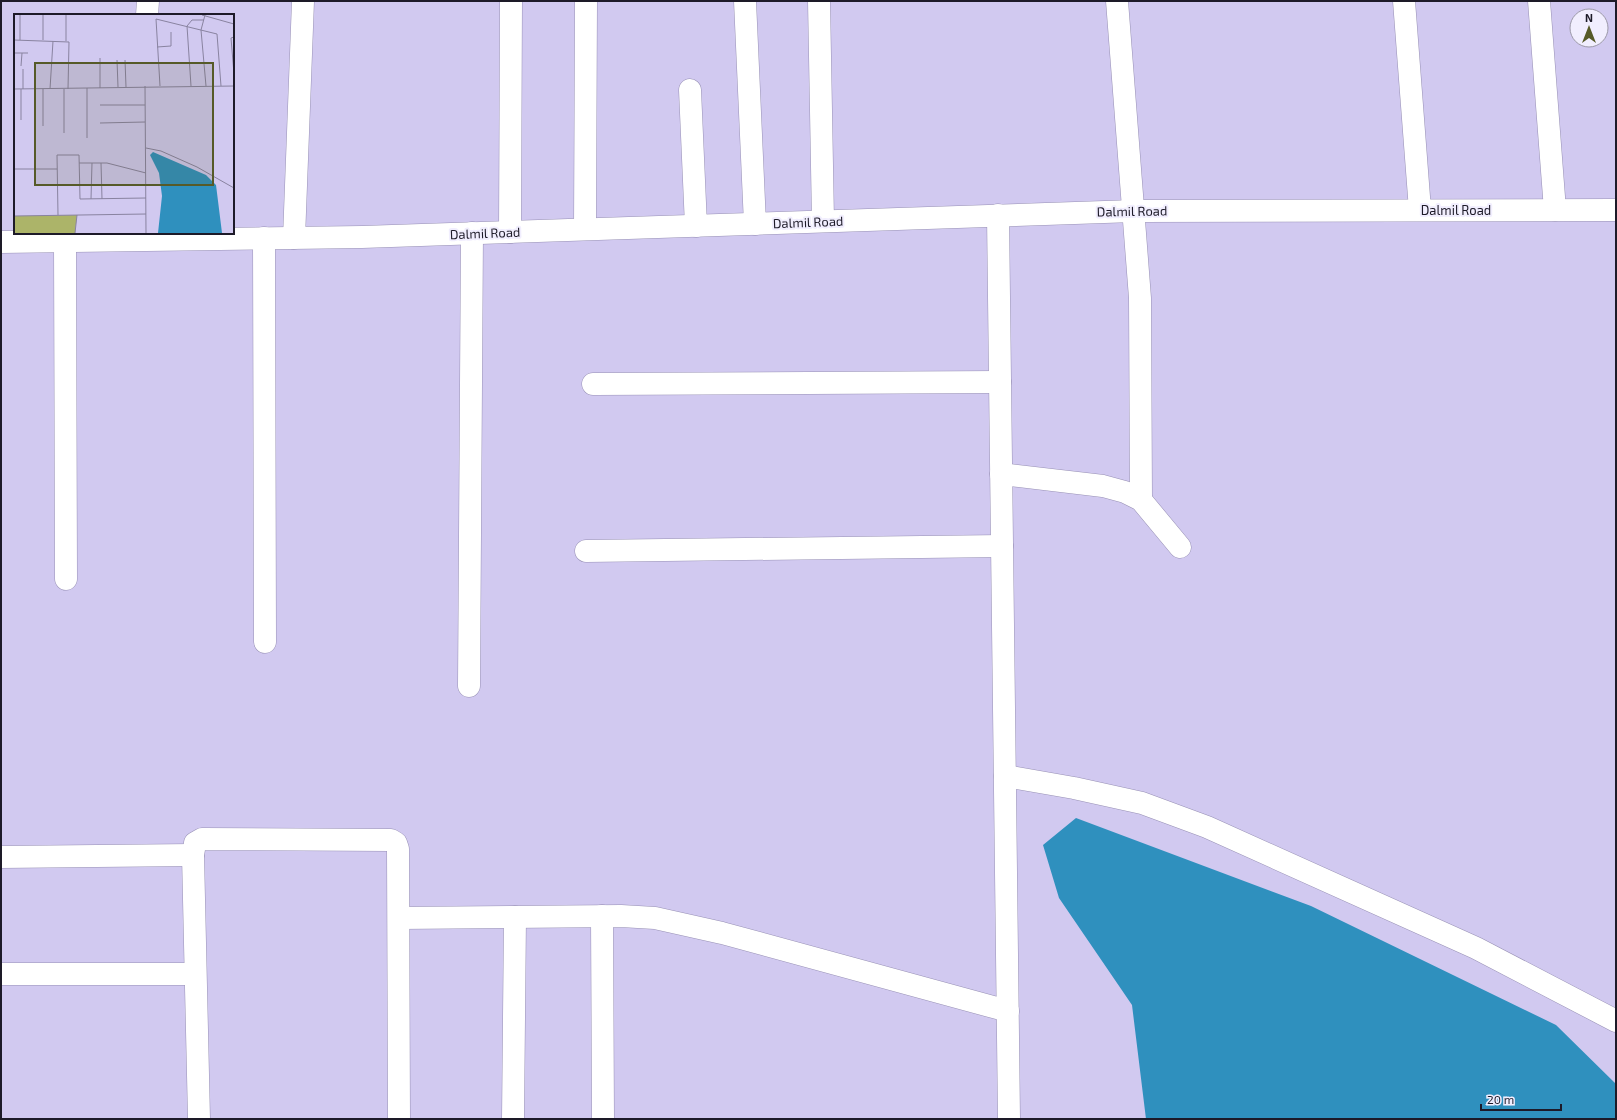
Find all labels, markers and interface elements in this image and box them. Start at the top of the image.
north arrow [1569,8,1609,48]
text: N [1585,11,1593,24]
inset map [14,14,234,234]
street label: Dalmil Road [1097,202,1167,220]
street label: Dalmil Road [1421,202,1491,218]
street label: Dalmil Road [772,213,844,231]
street label: Dalmil Road [449,224,521,242]
scale bar [1481,1086,1561,1112]
text: 20 m [1487,1092,1514,1106]

